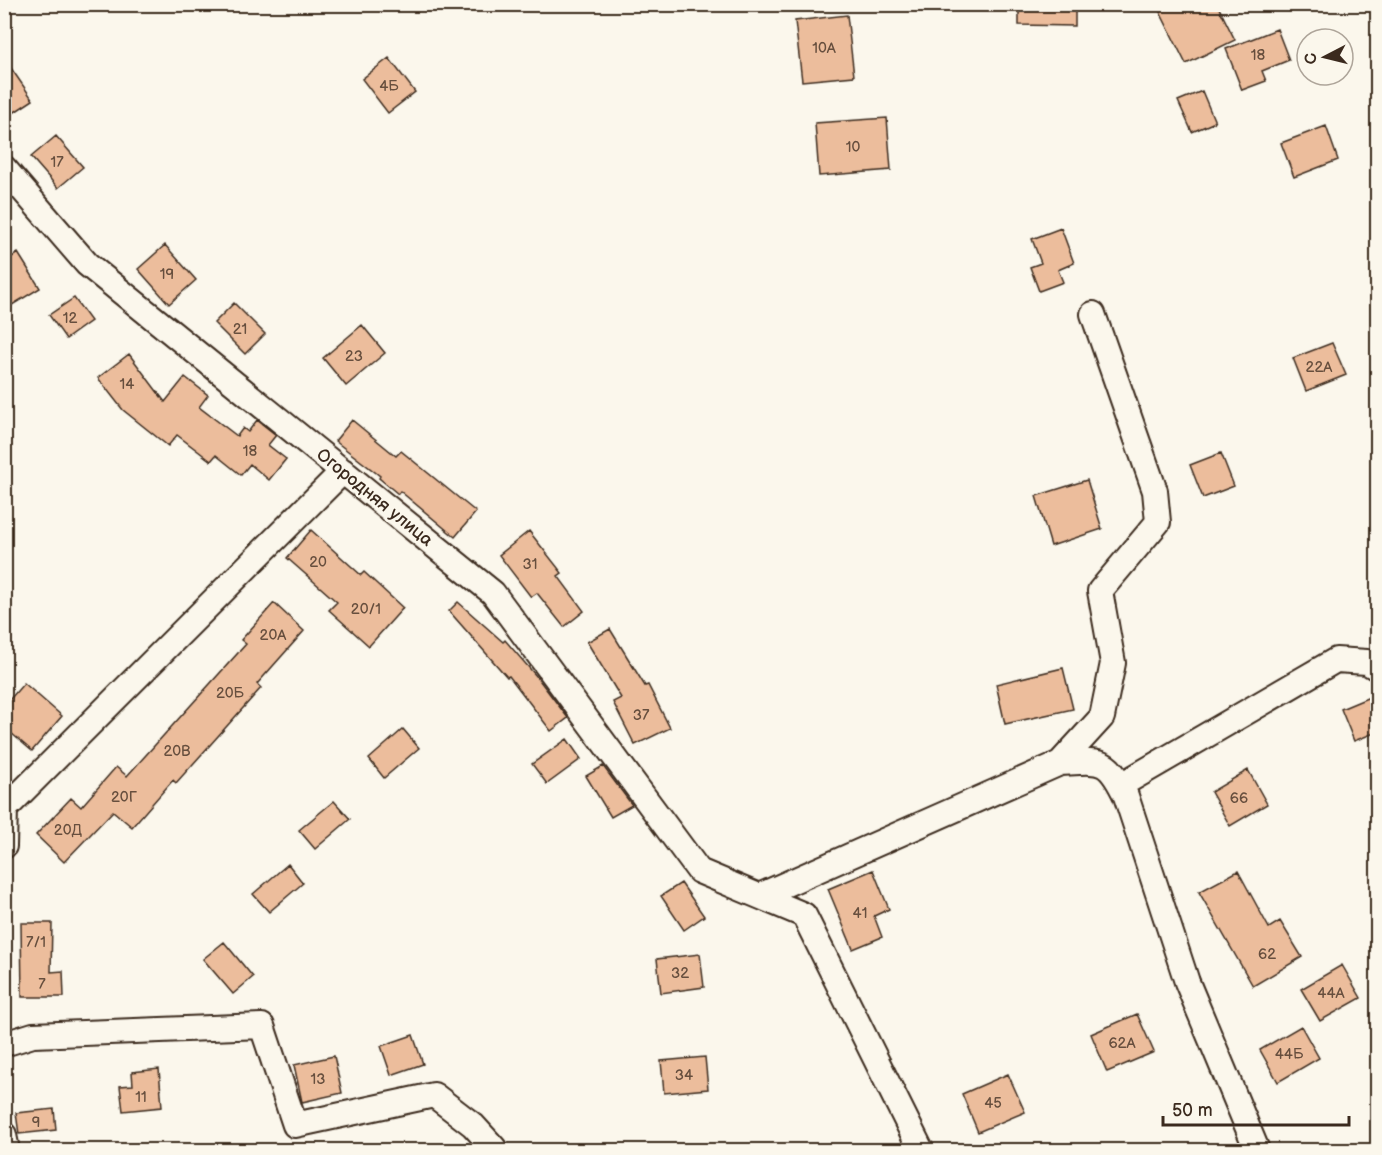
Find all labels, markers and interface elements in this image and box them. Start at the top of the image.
north arrow [1295,27,1355,87]
house number: 10А [812,39,837,58]
house number: 18 [1251,46,1266,65]
text: С [1301,52,1322,65]
house number: 4Б [379,77,399,96]
house number: 10 [846,138,860,157]
house number: 17 [50,153,64,172]
house number: 19 [160,265,174,284]
house number: 12 [63,309,77,328]
house number: 21 [233,320,247,339]
house number: 23 [345,347,363,366]
house number: 22А [1306,358,1333,377]
house number: 14 [120,375,134,394]
house number: 18 [243,442,258,461]
street label: Огородняя улица [312,444,437,551]
house number: 20 [309,553,327,572]
house number: 31 [522,555,538,574]
house number: 20/1 [351,600,381,619]
house number: 20А [260,626,287,645]
house number: 20Б [216,684,245,703]
house number: 37 [633,706,650,725]
house number: 20В [163,742,191,761]
house number: 20Г [111,788,138,807]
house number: 66 [1230,789,1248,808]
house number: 20Д [54,821,83,840]
house number: 41 [853,904,867,923]
house number: 7/1 [26,933,46,952]
house number: 62 [1258,945,1276,964]
house number: 32 [671,964,689,983]
house number: 7 [38,975,46,994]
house number: 44А [1317,984,1346,1003]
house number: 62А [1108,1034,1136,1053]
house number: 44Б [1275,1045,1304,1064]
house number: 34 [675,1066,693,1085]
house number: 13 [310,1070,326,1089]
house number: 11 [135,1088,147,1107]
scale bar [1163,1089,1349,1127]
house number: 45 [984,1094,1002,1113]
text: 50 m [1172,1100,1213,1121]
house number: 9 [32,1113,40,1132]

